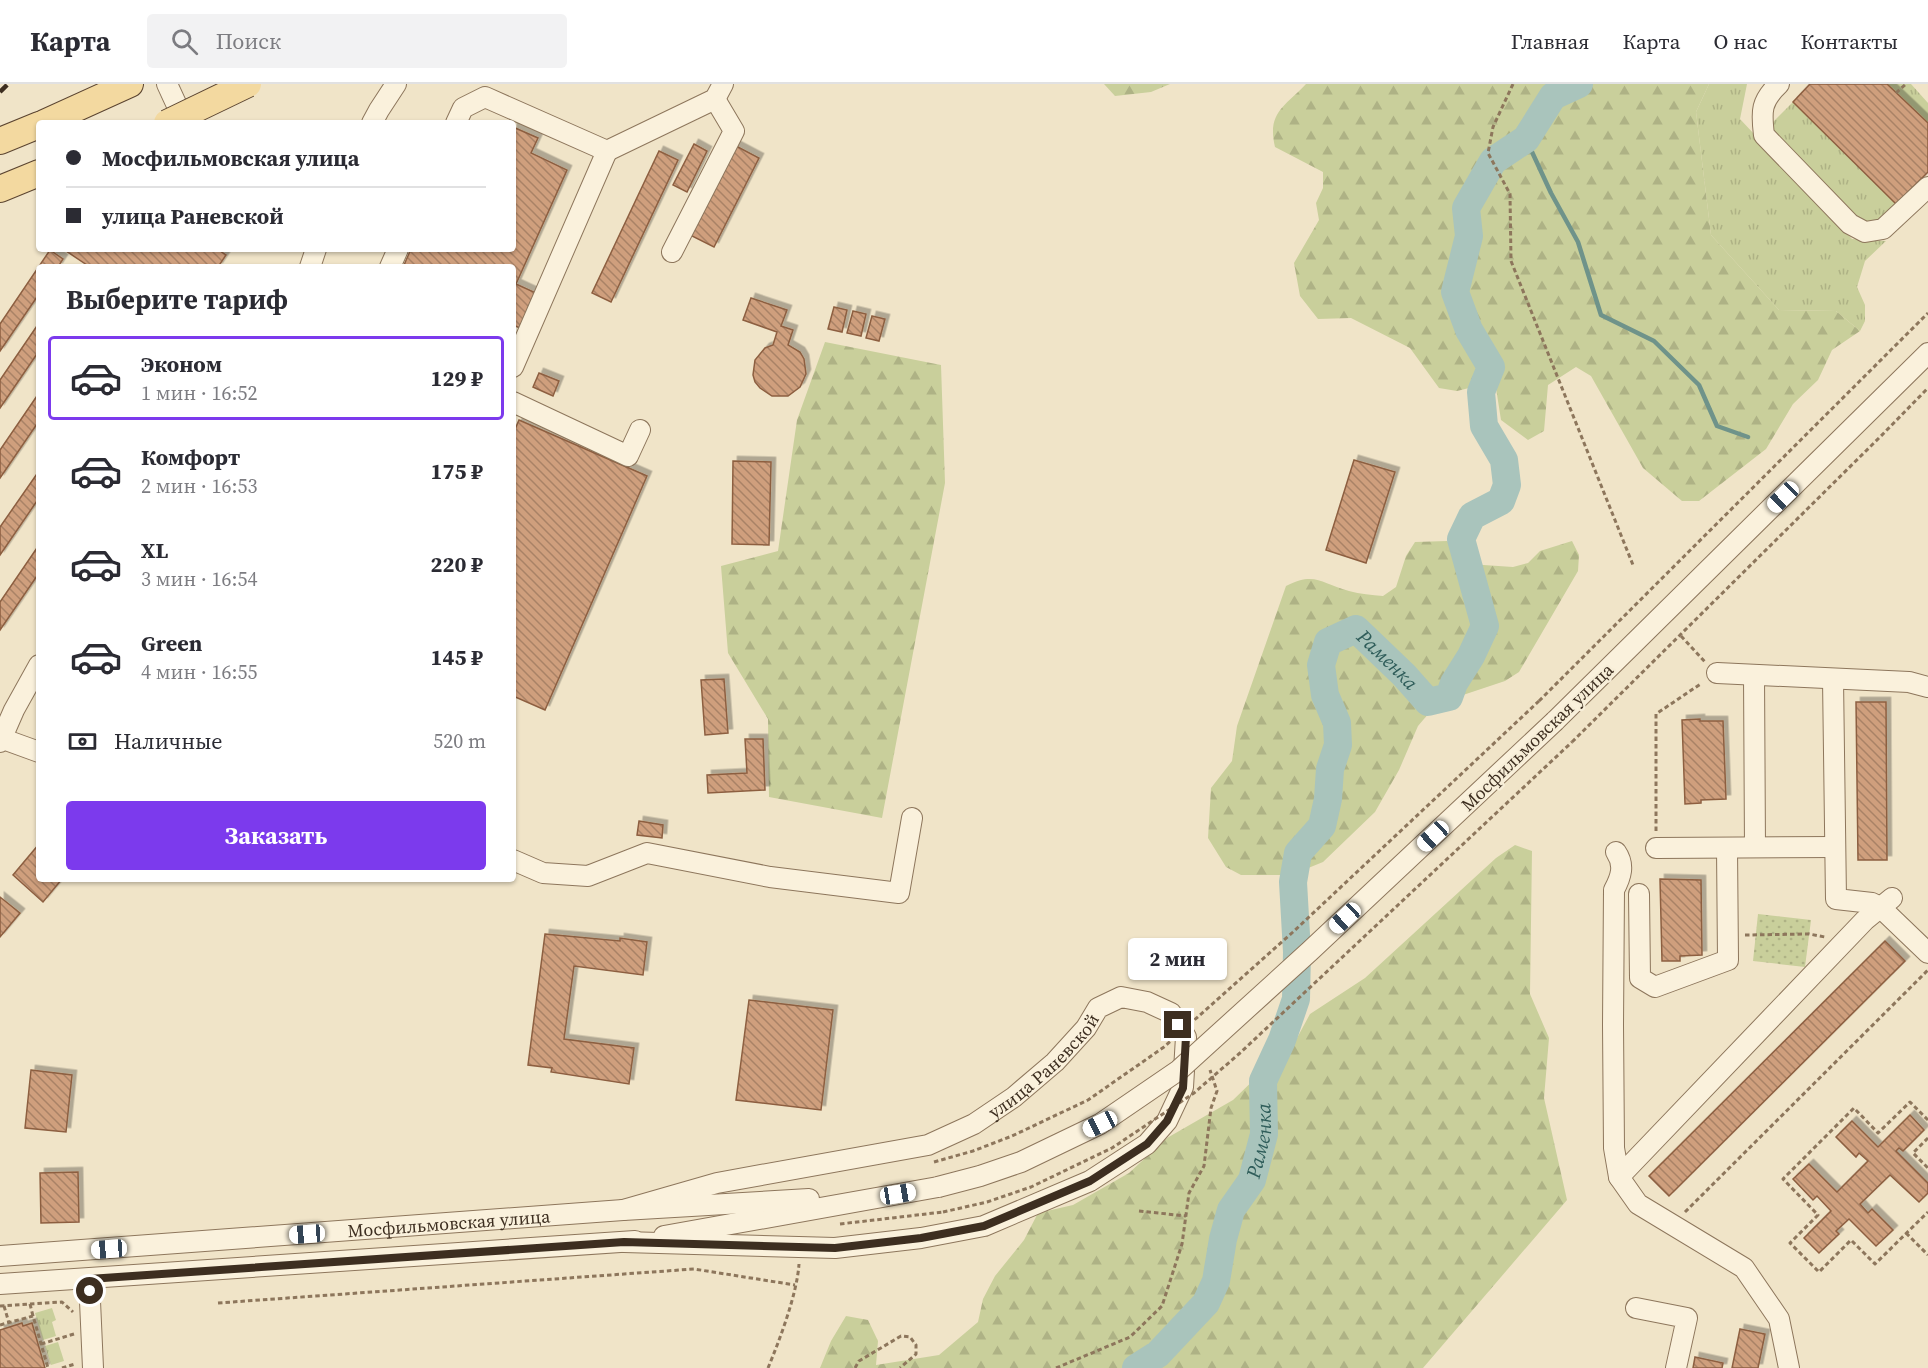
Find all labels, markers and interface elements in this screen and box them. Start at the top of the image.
search box [147,14,567,68]
text: Карта [30,22,111,60]
icon: search [168,25,201,58]
text: Поиск [216,26,281,56]
text: Главная [1511,27,1589,56]
text: Карта [1622,27,1680,56]
text: О нас [1713,27,1767,56]
text: Контакты [1800,27,1898,56]
text: Мосфильмовская улица [102,143,359,173]
text: улица Раневской [102,201,284,231]
text: Выберите тариф [66,281,288,318]
text: Эконом [141,349,222,379]
icon: car [69,351,123,405]
text: 129 ₽ [431,363,483,393]
text: 1 мин · 16:52 [141,379,257,407]
text: Комфорт [141,442,240,472]
icon: car [69,444,123,498]
text: 175 ₽ [431,456,483,486]
text: 2 мин · 16:53 [141,472,257,500]
car [1764,478,1802,516]
text: XL [141,535,168,565]
icon: car [69,537,123,591]
text: 220 ₽ [431,549,483,579]
text: 3 мин · 16:54 [141,565,257,593]
water label: Раменка [1350,622,1425,696]
text: Green [141,628,202,658]
icon: car [69,630,123,684]
text: 145 ₽ [431,642,483,672]
street label: Мосфильмовская улица [1455,657,1619,817]
text: 4 мин · 16:55 [141,658,257,686]
icon: cash [66,725,99,758]
text: Наличные [114,726,223,756]
text: 520 m [433,727,486,755]
button: Заказать [66,801,486,870]
car [1414,817,1452,855]
car [1326,899,1364,937]
callout: 2 мин [1128,938,1228,980]
text: 2 мин [1150,945,1205,973]
street label: улица Раневской [983,1009,1105,1124]
route end [1164,1011,1191,1038]
water label: Раменка [1239,1102,1278,1182]
car [1080,1108,1120,1140]
car [879,1182,917,1206]
street label: Мосфильмовская улица [346,1203,552,1243]
car [288,1224,326,1244]
car [90,1239,128,1259]
route start [76,1277,103,1304]

